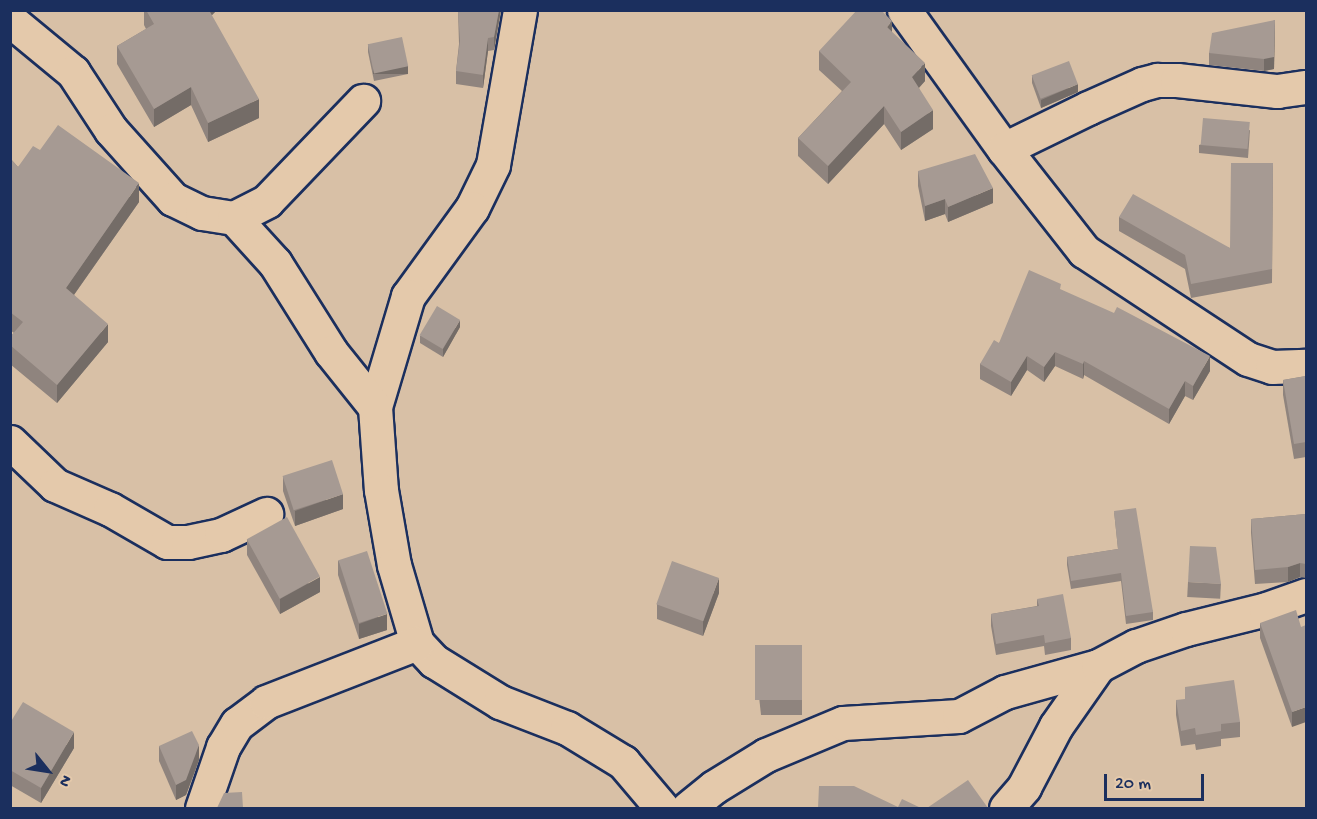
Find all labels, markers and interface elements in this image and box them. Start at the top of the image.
north arrow [18,741,78,801]
scale bar [1107,762,1208,800]
text: N [53,771,75,790]
text: 20 m [1115,774,1151,795]

